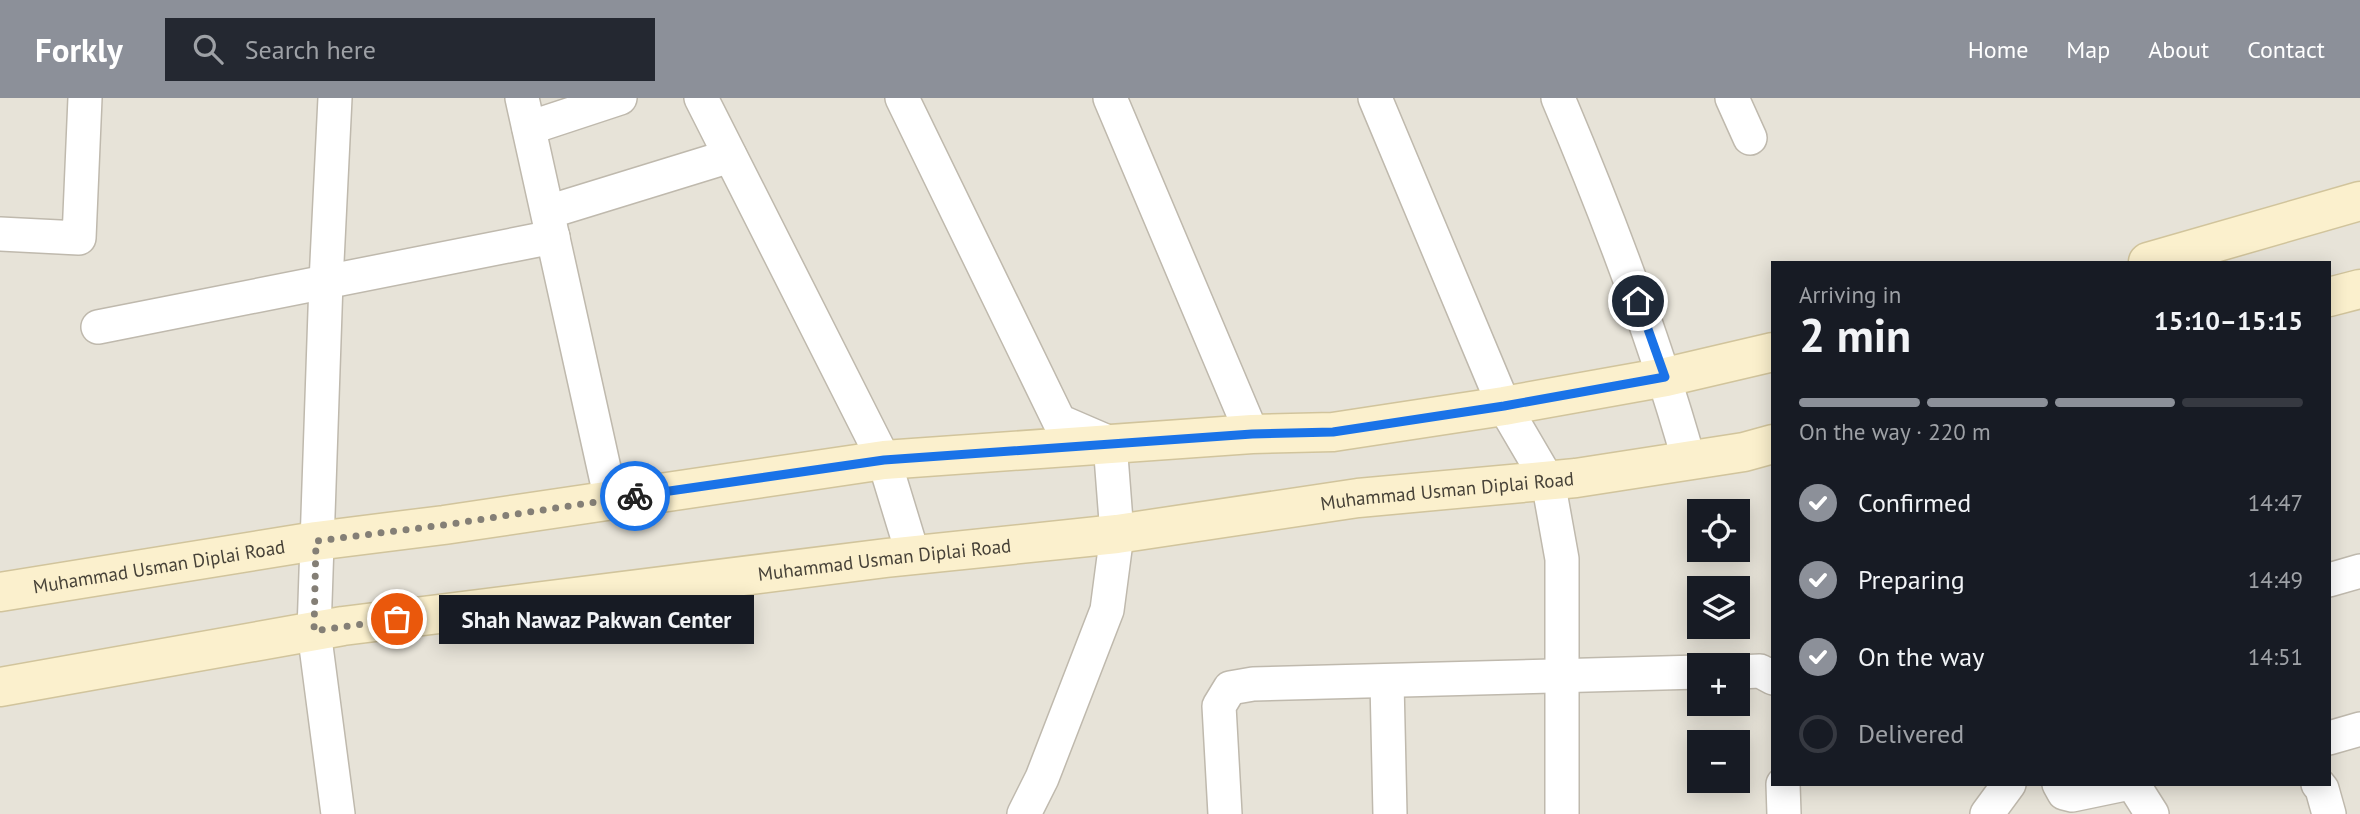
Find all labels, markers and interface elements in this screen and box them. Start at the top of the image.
search box [165,18,655,81]
text: Forkly [35,28,123,71]
icon: search [189,30,227,68]
text: Search here [245,33,376,66]
text: Home [1968,34,2028,65]
text: Map [2066,34,2110,65]
text: About [2148,34,2209,65]
text: Contact [2247,34,2325,65]
pin [1608,271,1668,331]
text: Arriving in [1799,280,1901,309]
icon: home [1619,282,1657,320]
text: 15:10–15:15 [2154,304,2303,337]
text: 2 min [1799,305,1911,365]
text: On the way · 220 m [1799,417,1991,446]
courier [600,461,670,531]
street label: Muhammad Usman Diplai Road [1319,466,1575,515]
icon: bike [616,477,654,515]
icon: check [1799,484,1837,522]
text: Confirmed [1858,486,1971,519]
text: 14:47 [2248,488,2303,517]
map controls [1687,499,1750,793]
button: locate [1687,499,1750,562]
street label: Muhammad Usman Diplai Road [757,533,1012,586]
street label: Muhammad Usman Diplai Road [31,534,287,598]
icon: check [1799,561,1837,599]
text: Preparing [1858,563,1965,596]
text: 14:49 [2248,565,2303,594]
button: layers [1687,576,1750,639]
pin [367,589,427,649]
callout: Shah Nawaz Pakwan Center [439,594,754,644]
icon: bag [378,600,416,638]
text: Shah Nawaz Pakwan Center [462,605,731,634]
icon: check [1799,638,1837,676]
text: On the way [1858,640,1984,673]
text: 14:51 [2248,642,2303,671]
button: + [1687,653,1750,716]
text: Delivered [1858,717,1964,750]
button: − [1687,730,1750,793]

